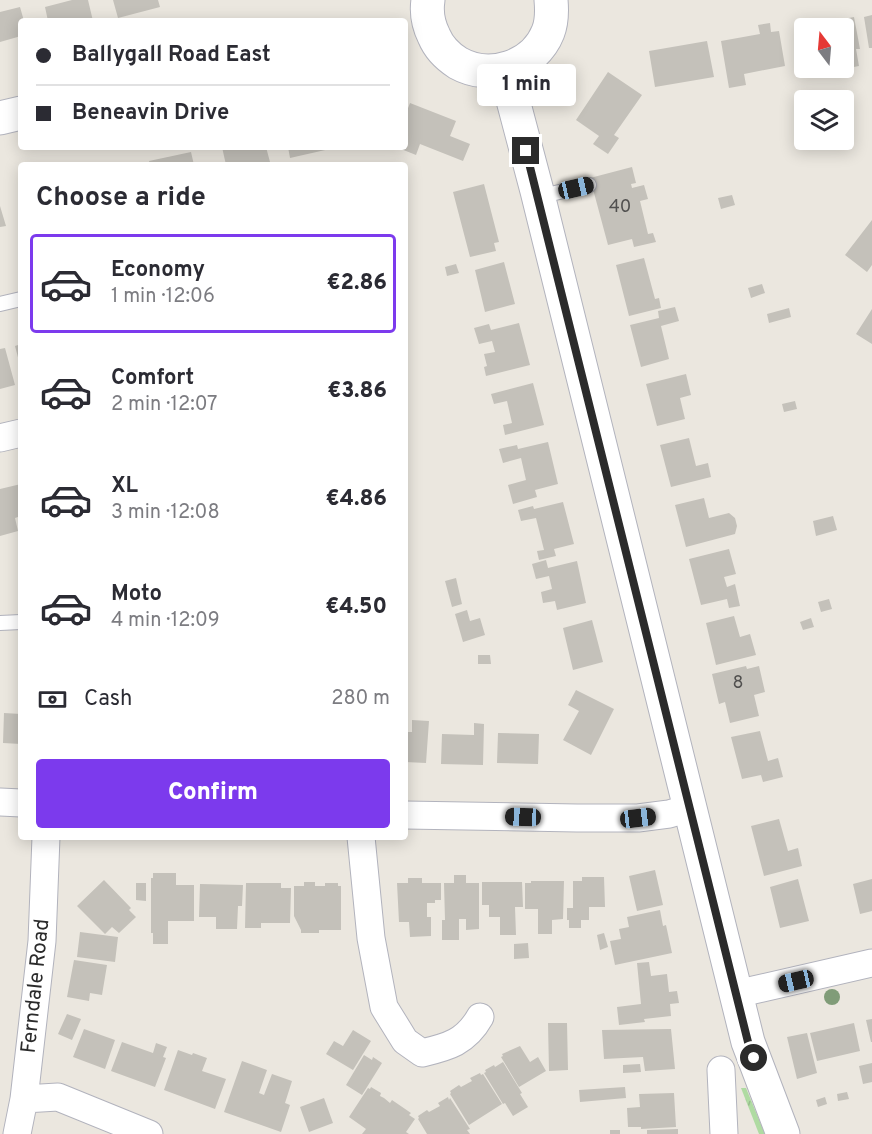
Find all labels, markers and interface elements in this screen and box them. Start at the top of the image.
north arrow [794,18,854,78]
map controls [794,18,854,150]
text: Ballygall Road East [72,42,271,69]
callout: 1 min [476,64,576,106]
text: 1 min [502,72,551,98]
button: layers [794,90,854,150]
text: Beneavin Drive [72,100,229,127]
route end [512,137,539,164]
car [556,175,596,201]
text: Choose a ride [36,181,206,215]
house number: 40 [609,196,631,219]
icon: car [39,257,93,311]
text: Economy [111,257,205,284]
text: €2.86 [326,270,387,297]
text: 1 min · 12:06 [111,284,215,310]
icon: car [39,365,93,419]
text: Comfort [111,365,194,392]
text: €3.86 [327,378,387,405]
text: 2 min · 12:07 [111,392,218,418]
icon: car [39,473,93,527]
text: XL [111,473,138,500]
text: €4.86 [326,486,387,513]
text: 3 min · 12:08 [111,500,220,526]
icon: car [39,581,93,635]
text: Moto [111,581,162,608]
text: €4.50 [325,594,387,621]
text: 4 min · 12:09 [111,608,220,634]
house number: 8 [733,672,744,695]
icon: cash [36,683,69,716]
text: Cash [84,686,133,713]
text: 280 m [331,686,390,712]
button: Confirm [36,759,390,828]
car [505,807,541,827]
car [619,807,657,829]
street label: Ferndale Road [16,917,56,1055]
car [776,968,816,994]
route start [740,1044,767,1071]

